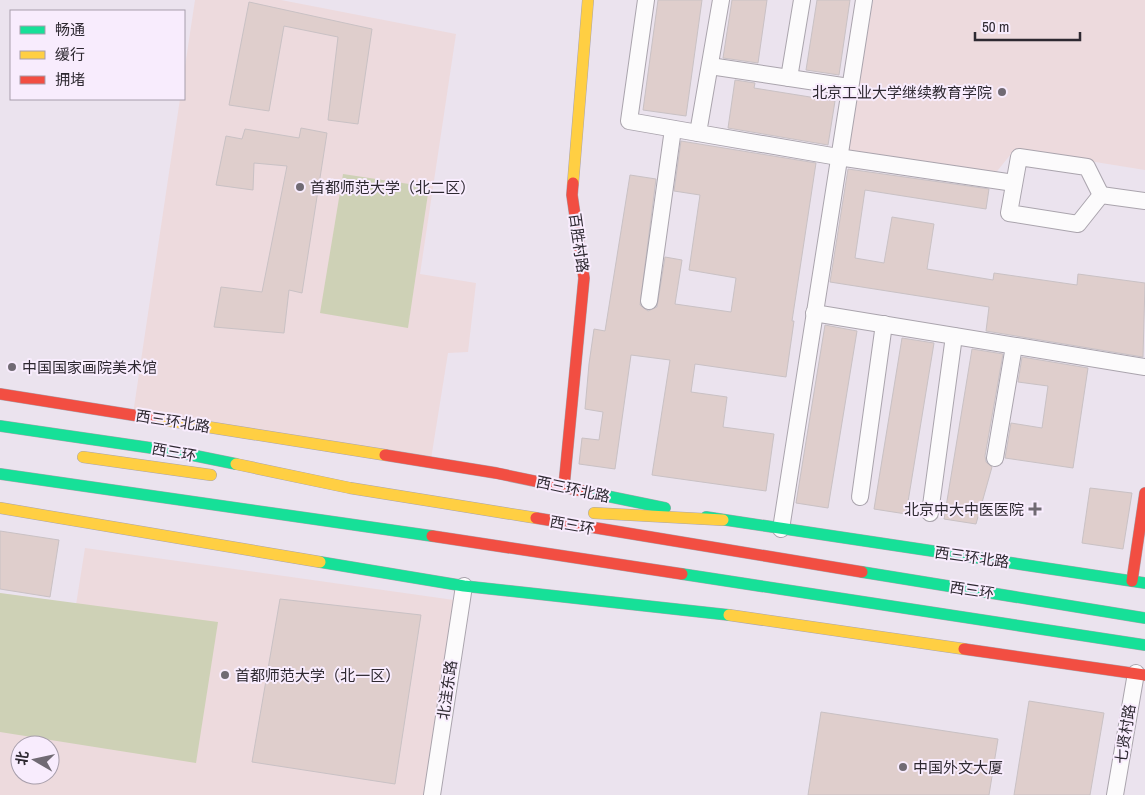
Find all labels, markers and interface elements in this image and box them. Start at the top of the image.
legend [10,10,185,100]
scale bar [975,10,1080,42]
text: 50 m [982,16,1009,37]
text: 畅通 [55,19,85,40]
text: 缓行 [55,44,85,65]
text: 拥堵 [55,69,85,90]
place label: 北京工业大学继续教育学院 [812,82,992,103]
marker: 北京工业大学继续教育学院 [996,86,1008,98]
place label: 首都师范大学（北二区） [310,177,475,198]
marker: 首都师范大学（北二区） [294,181,306,193]
street label: 百胜村路 [564,212,594,274]
place label: 中国国家画院美术馆 [22,357,157,378]
marker: 中国国家画院美术馆 [6,361,18,373]
street label: 西三环北路 [134,405,212,437]
street label: 西三环 [150,438,198,466]
street label: 西三环北路 [534,471,612,507]
place label: 北京中大中医医院 [904,499,1024,520]
marker: 北京中大中医医院 [1028,502,1042,516]
street label: 西三环 [548,511,596,539]
street label: 西三环北路 [933,541,1011,573]
street label: 西三环 [948,576,996,604]
street label: 北洼东路 [432,659,462,721]
place label: 首都师范大学（北一区） [235,665,400,686]
marker: 首都师范大学（北一区） [219,669,231,681]
street label: 七贤村路 [1110,703,1140,765]
north arrow [10,735,60,785]
text: 北 [12,750,32,766]
place label: 中国外文大厦 [913,757,1003,778]
marker: 中国外文大厦 [897,761,909,773]

